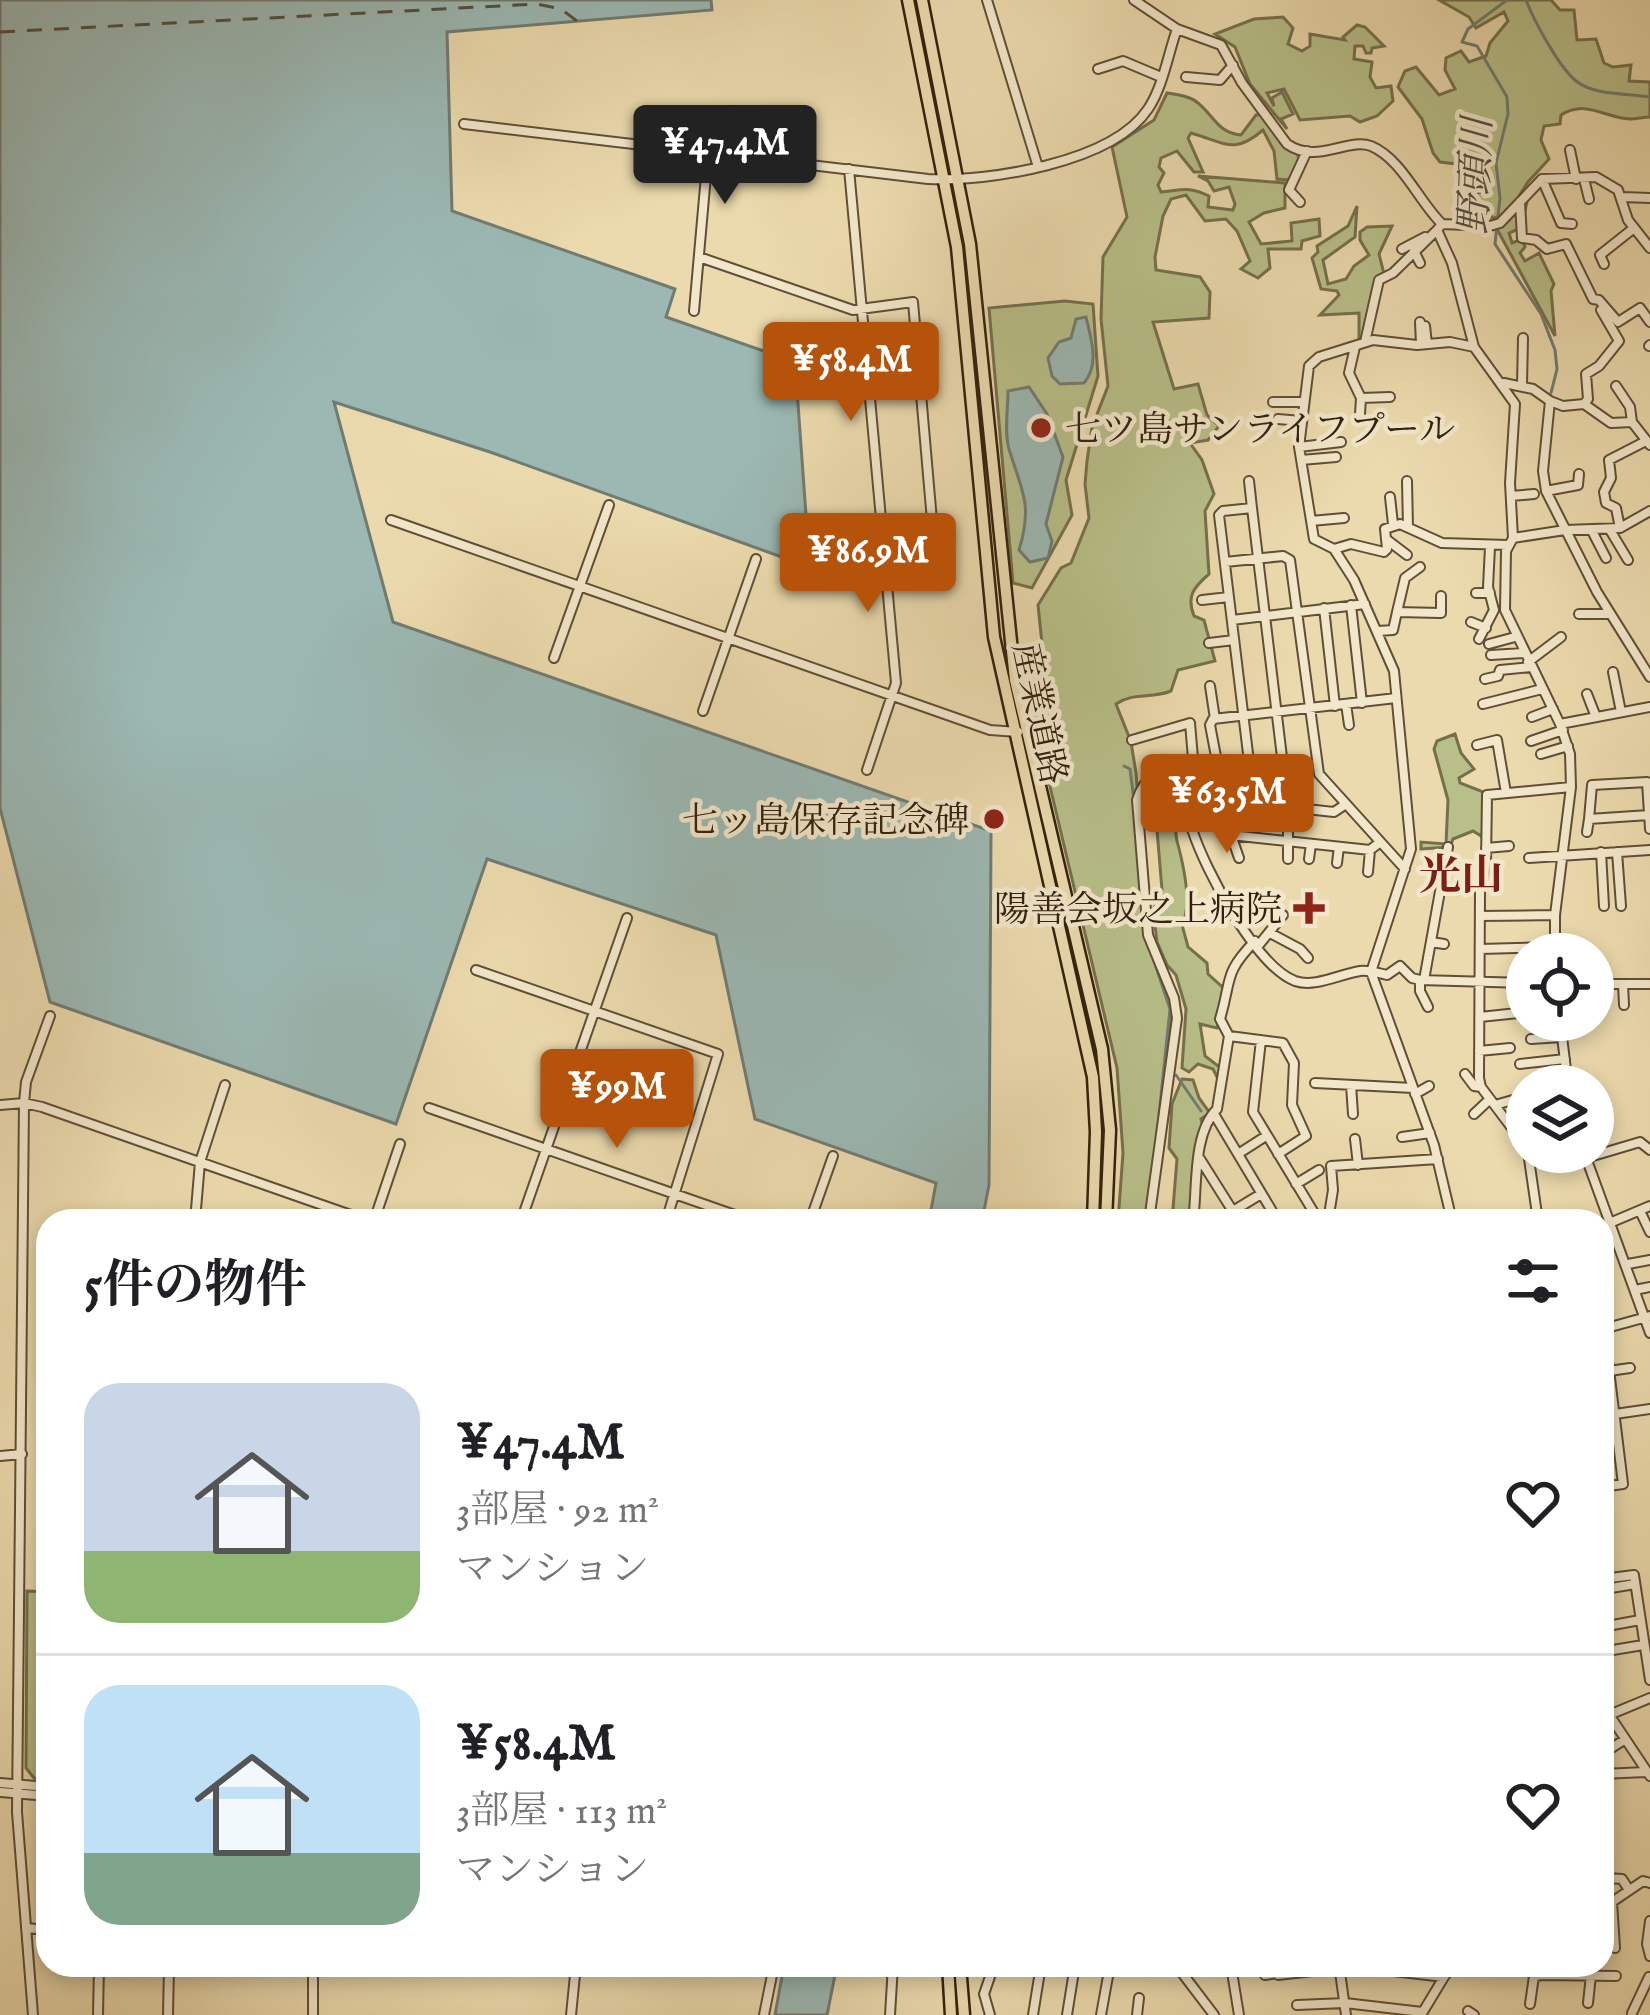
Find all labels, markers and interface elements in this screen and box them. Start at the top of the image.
pin: ¥47.4M [627,105,823,207]
water label: 野頭川 [1451,113,1504,235]
text: ¥47.4M [660,119,790,168]
pin: ¥58.4M [753,322,949,424]
text: ¥58.4M [790,336,912,385]
place label: 七ツ島サンライフプール [1065,408,1455,454]
marker: 七ツ島サンライフプール [1028,415,1054,441]
pin: ¥86.9M [770,513,966,615]
text: ¥86.9M [807,527,929,576]
street label: 産業道路 [1001,638,1076,789]
pin: ¥63.5M [1129,754,1325,856]
text: ¥63.5M [1168,768,1286,817]
place label: 七ッ島保存記念碑 [682,799,970,845]
marker: 七ッ島保存記念碑 [981,806,1007,832]
district label: 光山 [1419,851,1503,904]
place label: 陽善会坂之上病院 [994,888,1282,934]
marker: 陽善会坂之上病院 [1293,892,1325,924]
map controls [1506,933,1614,1173]
button: locate [1506,933,1614,1041]
pin: ¥99M [546,1049,688,1151]
text: ¥99M [567,1063,667,1112]
button: layers [1506,1065,1614,1173]
icon: filters [1500,1248,1566,1314]
text: 5件の物件 [84,1255,306,1320]
text: ¥47.4M [456,1412,625,1477]
icon: home [180,1431,324,1575]
icon: heart [1500,1470,1566,1536]
text: 3部屋 · 92 m² [456,1487,659,1536]
text: マンション [456,1546,649,1595]
text: ¥58.4M [456,1713,616,1778]
icon: home [180,1733,324,1877]
icon: heart [1500,1772,1566,1838]
text: 3部屋 · 113 m² [456,1788,667,1837]
text: マンション [456,1847,649,1896]

